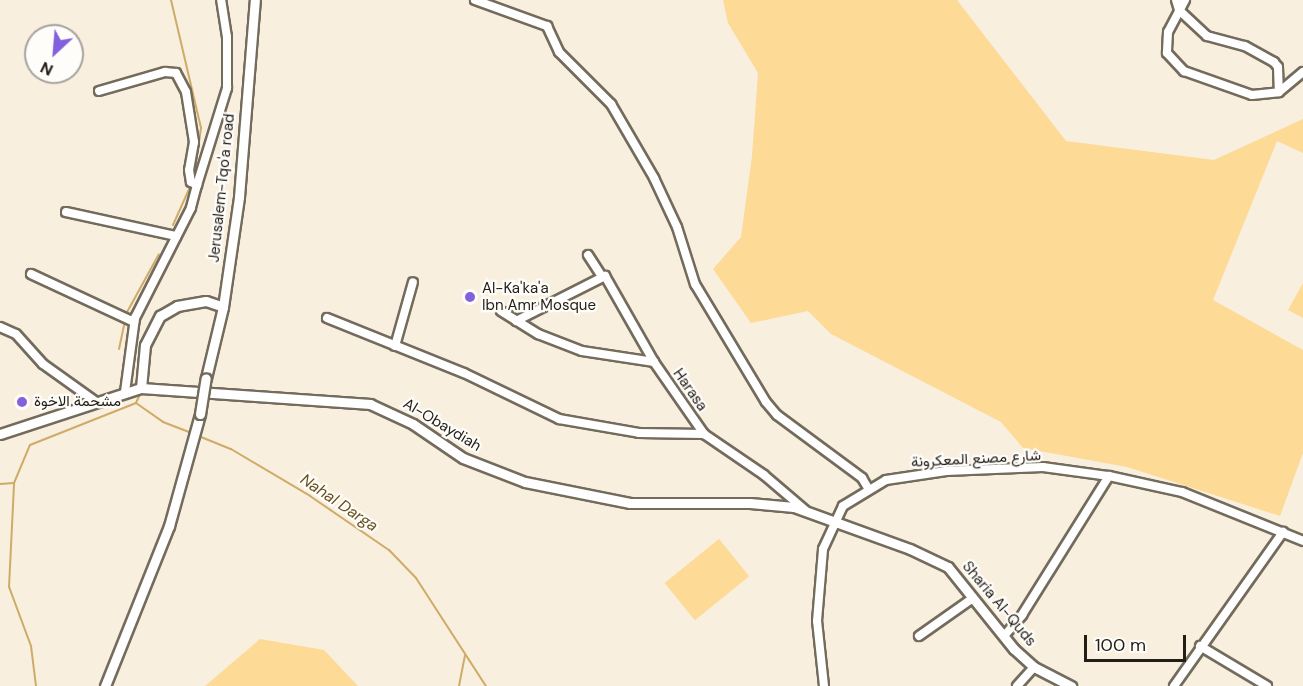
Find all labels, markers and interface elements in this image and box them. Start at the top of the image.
north arrow [24,24,84,84]
text: N [37,57,57,81]
street label: Jerusalem-Tqo'a road [205,113,239,263]
place label: Al-Ka'ka'a Ibn Amr Mosque [482,279,596,314]
marker: Al-Ka'ka'a Ibn Amr Mosque [463,290,477,304]
street label: Harasa [669,365,711,415]
place label: مشحمة الاخوة [34,393,121,411]
marker: مشحمة الاخوة [15,395,29,409]
street label: Al-Obaydiah [400,395,484,455]
street label: شارع مصنع المعكرونة [911,447,1041,471]
water label: Nahal Darga [297,470,381,536]
street label: Sharia Al-Quds [958,558,1040,650]
scale bar [1087,623,1189,661]
text: 100 m [1095,633,1146,657]

